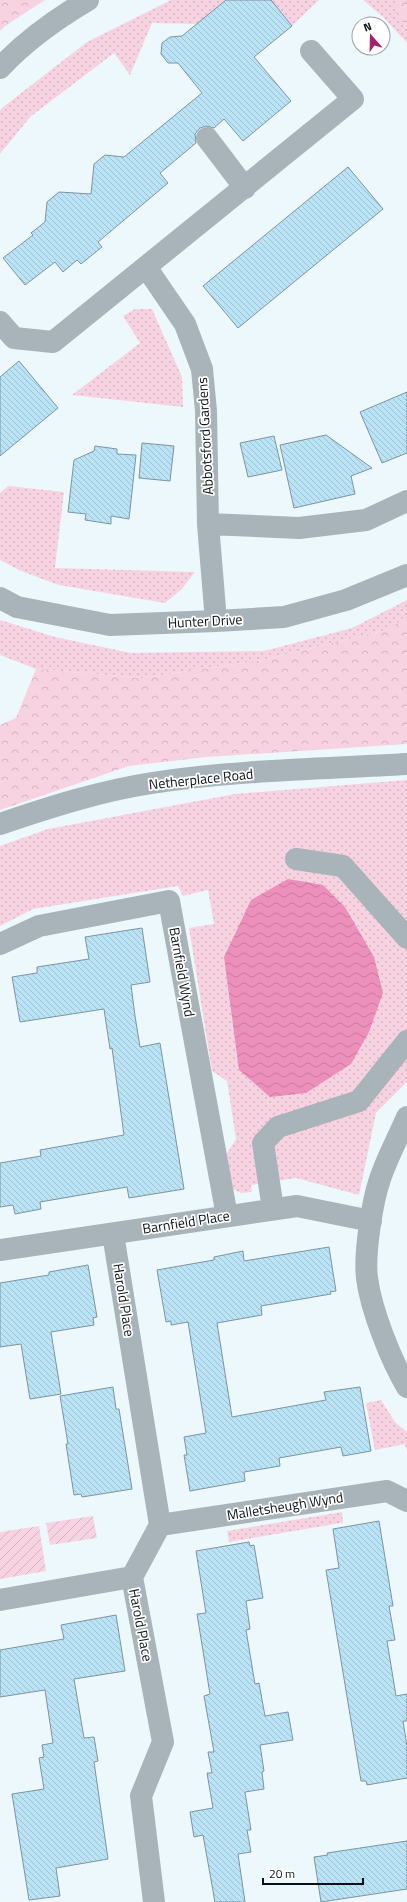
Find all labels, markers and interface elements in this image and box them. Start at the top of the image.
north arrow [351,16,391,56]
text: N [361,18,374,35]
street label: Abbotsford Gardens [191,377,218,495]
street label: Hunter Drive [167,608,243,633]
street label: Netherplace Road [148,763,254,794]
street label: Barnfield Wynd [164,925,201,1018]
street label: Barnfield Place [141,1204,231,1239]
street label: Harold Place [108,1262,141,1338]
street label: Malletsheugh Wynd [225,1486,345,1525]
street label: Harold Place [124,1587,159,1663]
scale bar [263,1860,363,1886]
text: 20 m [269,1864,295,1883]

